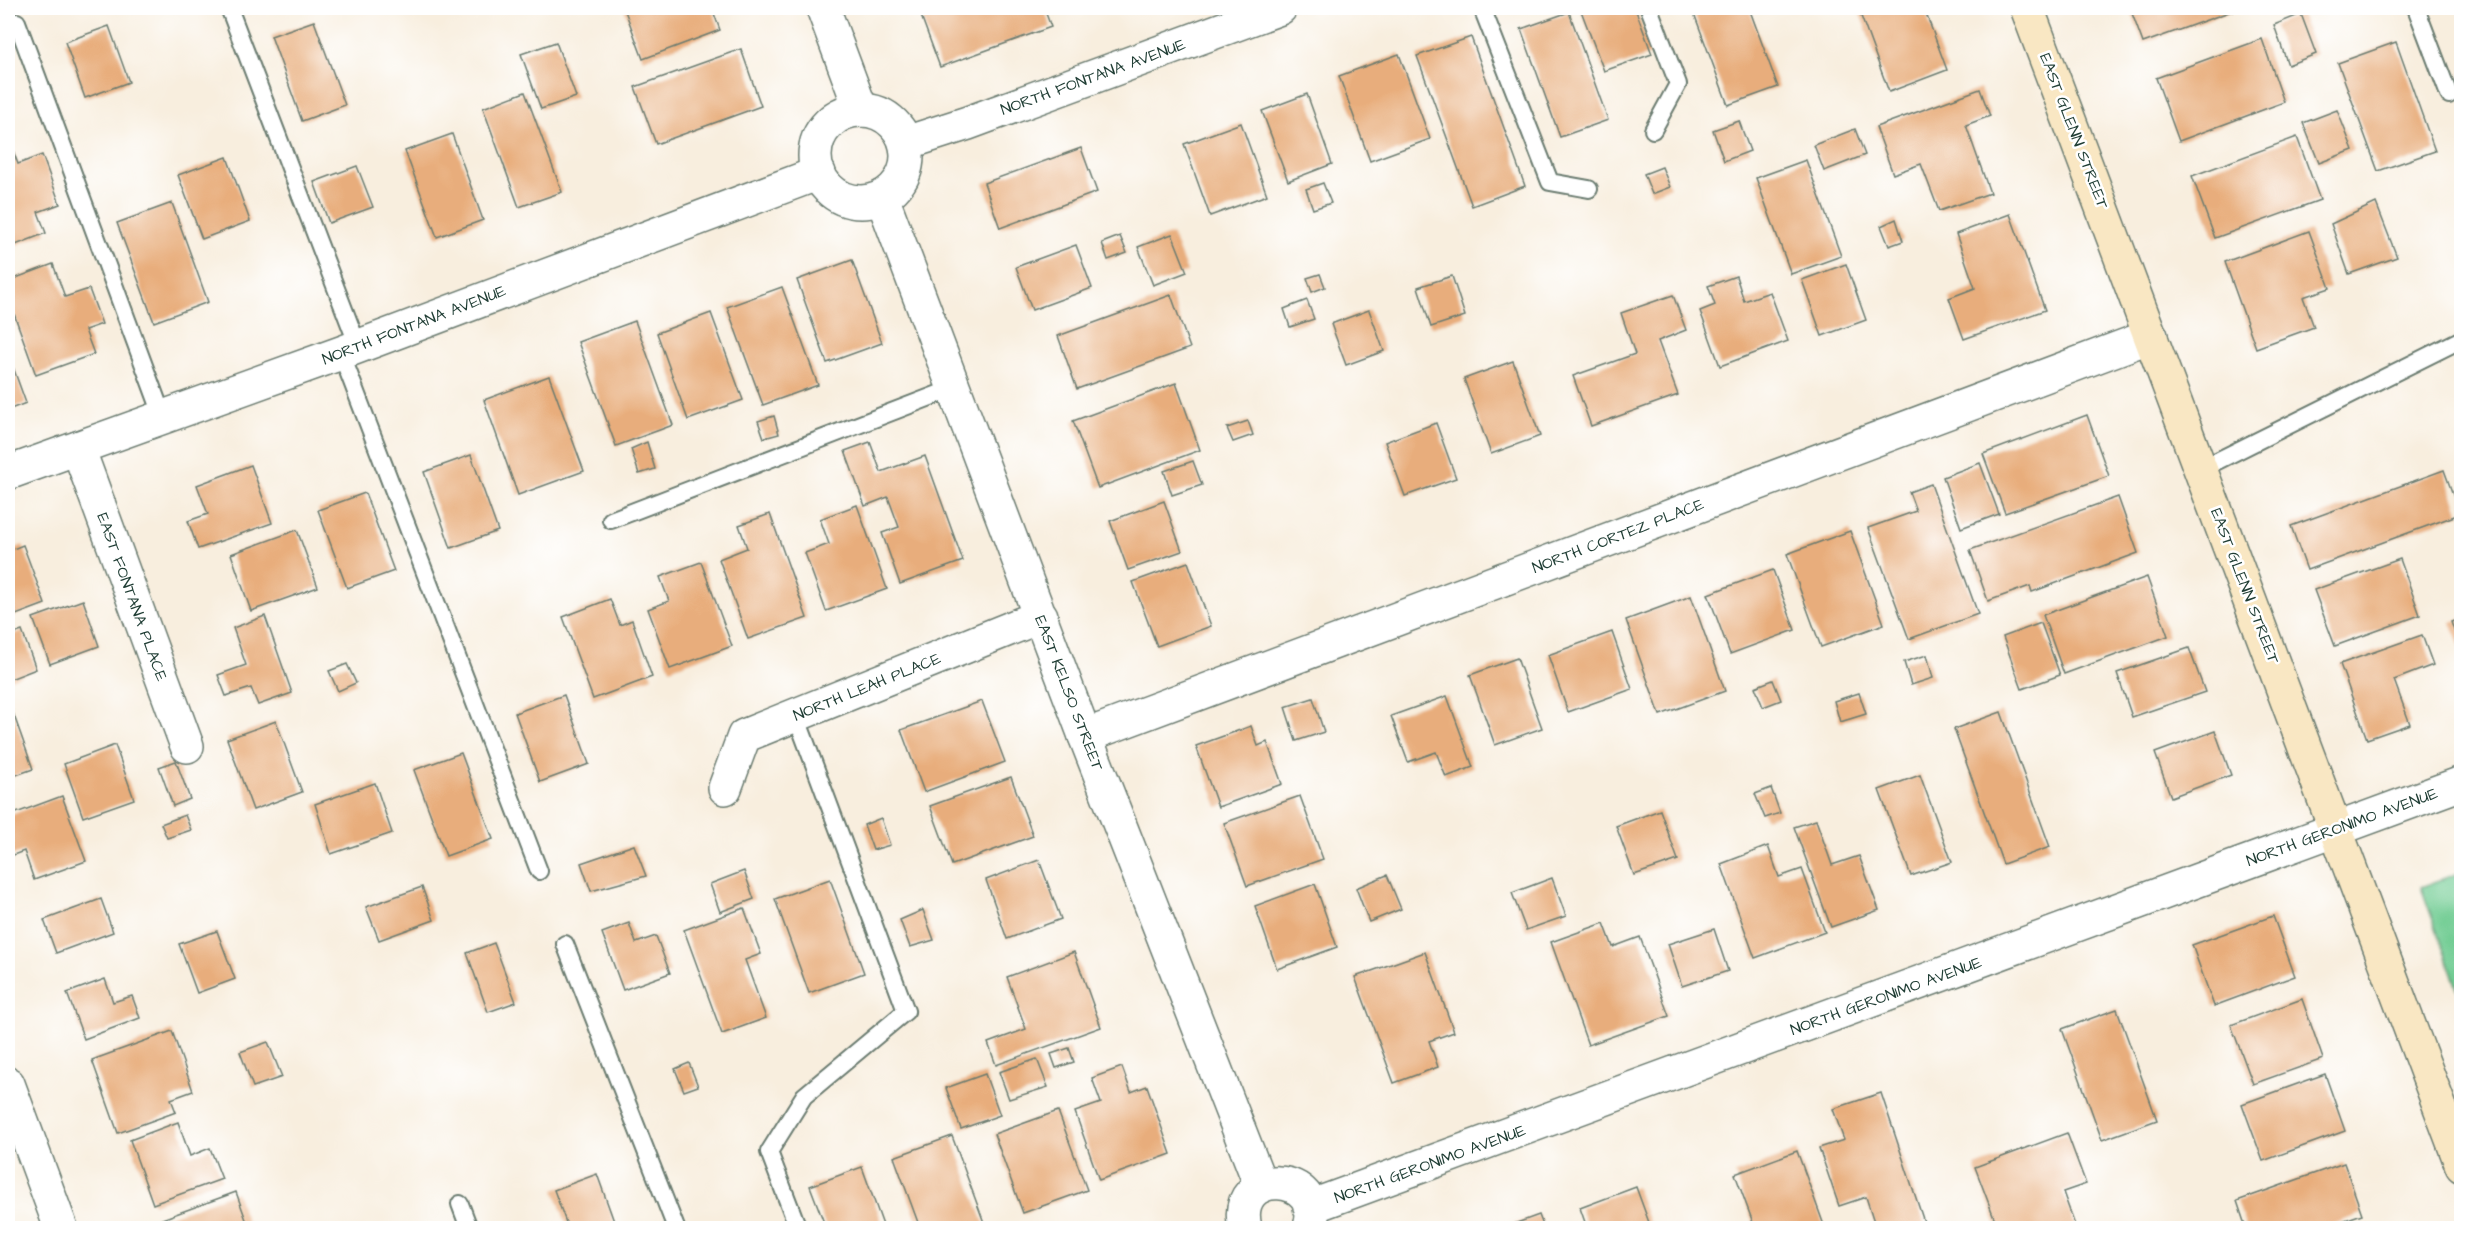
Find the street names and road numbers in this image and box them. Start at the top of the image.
street label: NORTH FONTANA AVENUE [998,33,1189,121]
street label: EAST GLENN STREET [2034,50,2114,212]
street label: NORTH FONTANA AVENUE [319,280,510,370]
street label: NORTH CORTEZ PLACE [1529,493,1708,579]
street label: EAST GLENN STREET [2205,505,2285,667]
street label: EAST FONTANA PLACE [91,510,173,685]
street label: EAST KELSO STREET [1029,612,1109,774]
street label: NORTH LEAH PLACE [790,647,945,727]
street label: NORTH GERONIMO AVENUE [2243,782,2441,872]
street label: NORTH GERONIMO AVENUE [1787,951,1985,1041]
street label: NORTH GERONIMO AVENUE [1331,1119,1529,1209]

